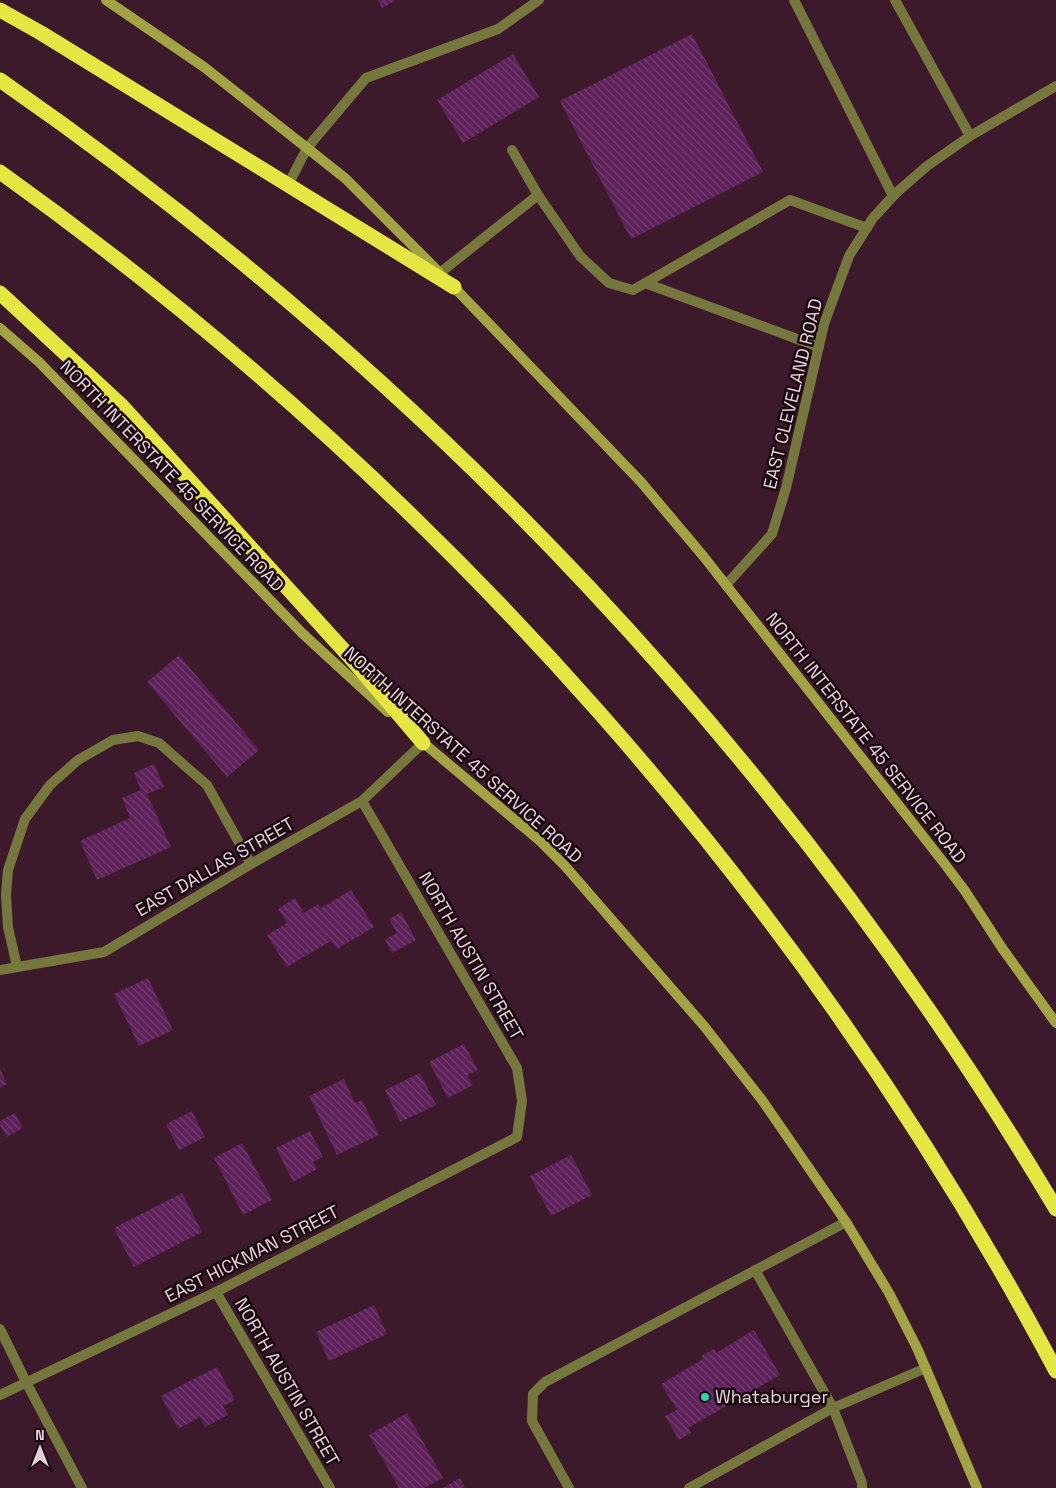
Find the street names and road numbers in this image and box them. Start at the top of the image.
street label: EAST CLEVELAND ROAD [758,296,827,492]
street label: NORTH INTERSTATE 45 SERVICE ROAD [55,355,289,596]
street label: NORTH INTERSTATE 45 SERVICE ROAD [761,607,972,868]
street label: NORTH INTERSTATE 45 SERVICE ROAD [339,641,587,868]
street label: EAST DALLAS STREET [131,811,299,921]
street label: NORTH AUSTIN STREET [414,868,529,1044]
street label: EAST HICKMAN STREET [161,1199,343,1307]
street label: NORTH AUSTIN STREET [230,1294,345,1470]

